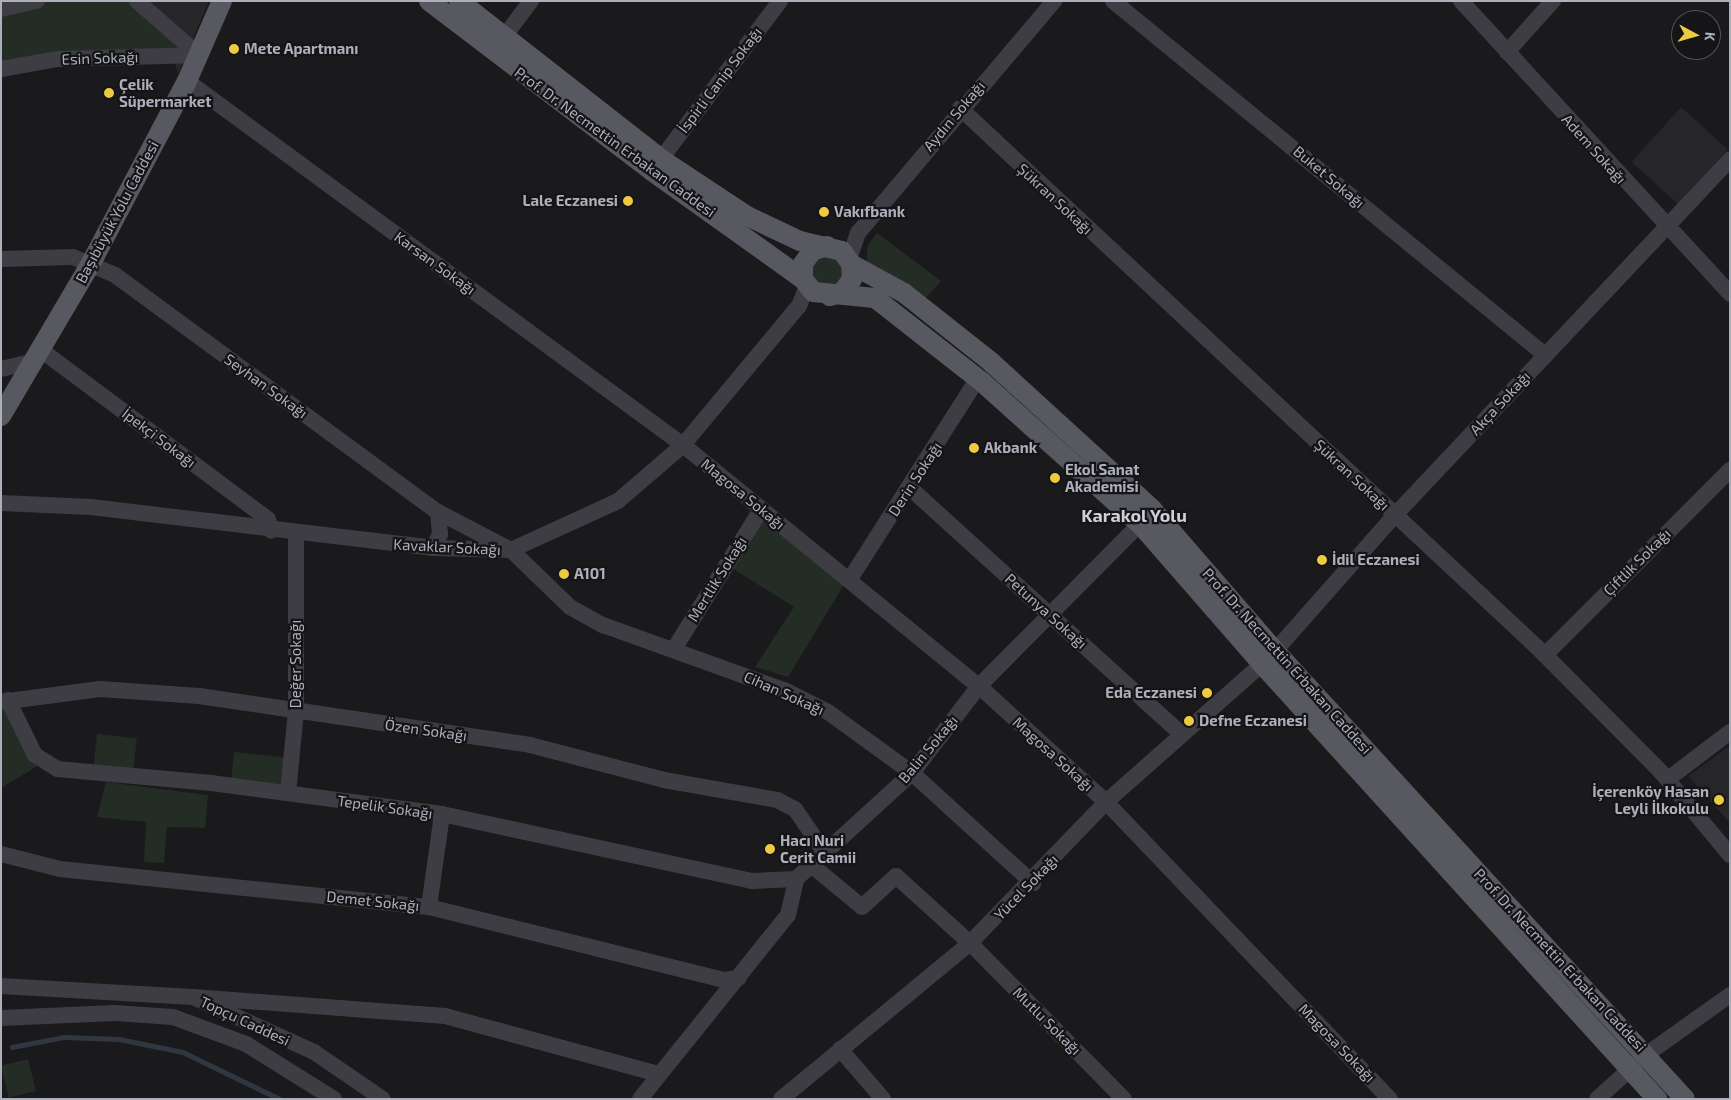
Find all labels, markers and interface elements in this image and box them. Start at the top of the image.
north arrow [1671,10,1721,60]
street label: İspirli Canip Sokağı [674,24,766,136]
text: K [1702,31,1719,42]
place label: Mete Apartmanı [244,40,359,58]
marker: Mete Apartmanı [228,43,240,55]
street label: Esin Sokağı [61,48,139,68]
street label: Prof. Dr. Necmettin Erbakan Caddesi [511,63,719,221]
place label: Çelik Süpermarket [119,75,211,110]
street label: Aydın Sokağı [919,77,989,155]
marker: Çelik Süpermarket [103,87,115,99]
street label: Adem Sokağı [1558,111,1630,187]
street label: Başıbüyük Yolu Caddesi [72,137,162,287]
street label: Buket Sokağı [1290,142,1368,212]
street label: Şükran Sokağı [1014,160,1096,238]
place label: Lale Eczanesi [523,192,618,210]
marker: Lale Eczanesi [622,195,634,207]
place label: Vakıfbank [834,203,905,221]
marker: Vakıfbank [818,206,830,218]
street label: Karsan Sokağı [391,228,479,298]
street label: Seyhan Sokağı [221,350,311,422]
street label: Akça Sokağı [1466,367,1534,439]
street label: İpekçi Sokağı [119,405,199,471]
street label: Şükran Sokağı [1311,436,1393,514]
street label: Derin Sokağı [884,439,946,519]
place label: Akbank [984,439,1037,457]
marker: Akbank [968,442,980,454]
street label: Magosa Sokağı [698,455,788,533]
place label: Ekol Sanat Akademisi [1065,460,1140,495]
marker: Ekol Sanat Akademisi [1049,472,1061,484]
district label: Karakol Yolu [1081,504,1187,526]
street label: Çiftlik Sokağı [1600,525,1674,599]
street label: Mertlik Sokağı [684,533,750,625]
street label: Kavaklar Sokağı [393,535,501,559]
place label: İdil Eczanesi [1332,551,1420,569]
marker: İdil Eczanesi [1316,554,1328,566]
street label: Prof. Dr. Necmettin Erbakan Caddesi [1199,564,1375,758]
place label: A101 [574,565,606,583]
marker: A101 [558,568,570,580]
street label: Petunya Sokağı [1001,569,1091,653]
street label: Değer Sokağı [287,620,305,708]
street label: Cihan Sokağı [741,667,827,719]
place label: Eda Eczanesi [1105,684,1197,702]
marker: Eda Eczanesi [1201,687,1213,699]
street label: Balin Sokağı [895,712,961,786]
place label: Defne Eczanesi [1199,712,1307,730]
street label: Magosa Sokağı [1009,713,1097,795]
street label: Özen Sokağı [384,715,468,745]
marker: Defne Eczanesi [1183,715,1195,727]
place label: İçerenköy Hasan Leyli İlkokulu [1592,782,1709,817]
street label: Tepelik Sokağı [336,791,434,823]
marker: İçerenköy Hasan Leyli İlkokulu [1713,794,1725,806]
place label: Hacı Nuri Cerit Camii [780,831,856,866]
marker: Hacı Nuri Cerit Camii [764,843,776,855]
street label: Yücel Sokağı [990,850,1062,924]
street label: Prof. Dr. Necmettin Erbakan Caddesi [1470,865,1650,1055]
street label: Demet Sokağı [326,887,420,915]
street label: Mutlu Sokağı [1009,983,1085,1059]
street label: Topçu Caddesi [197,992,293,1050]
street label: Magosa Sokağı [1295,1000,1379,1086]

